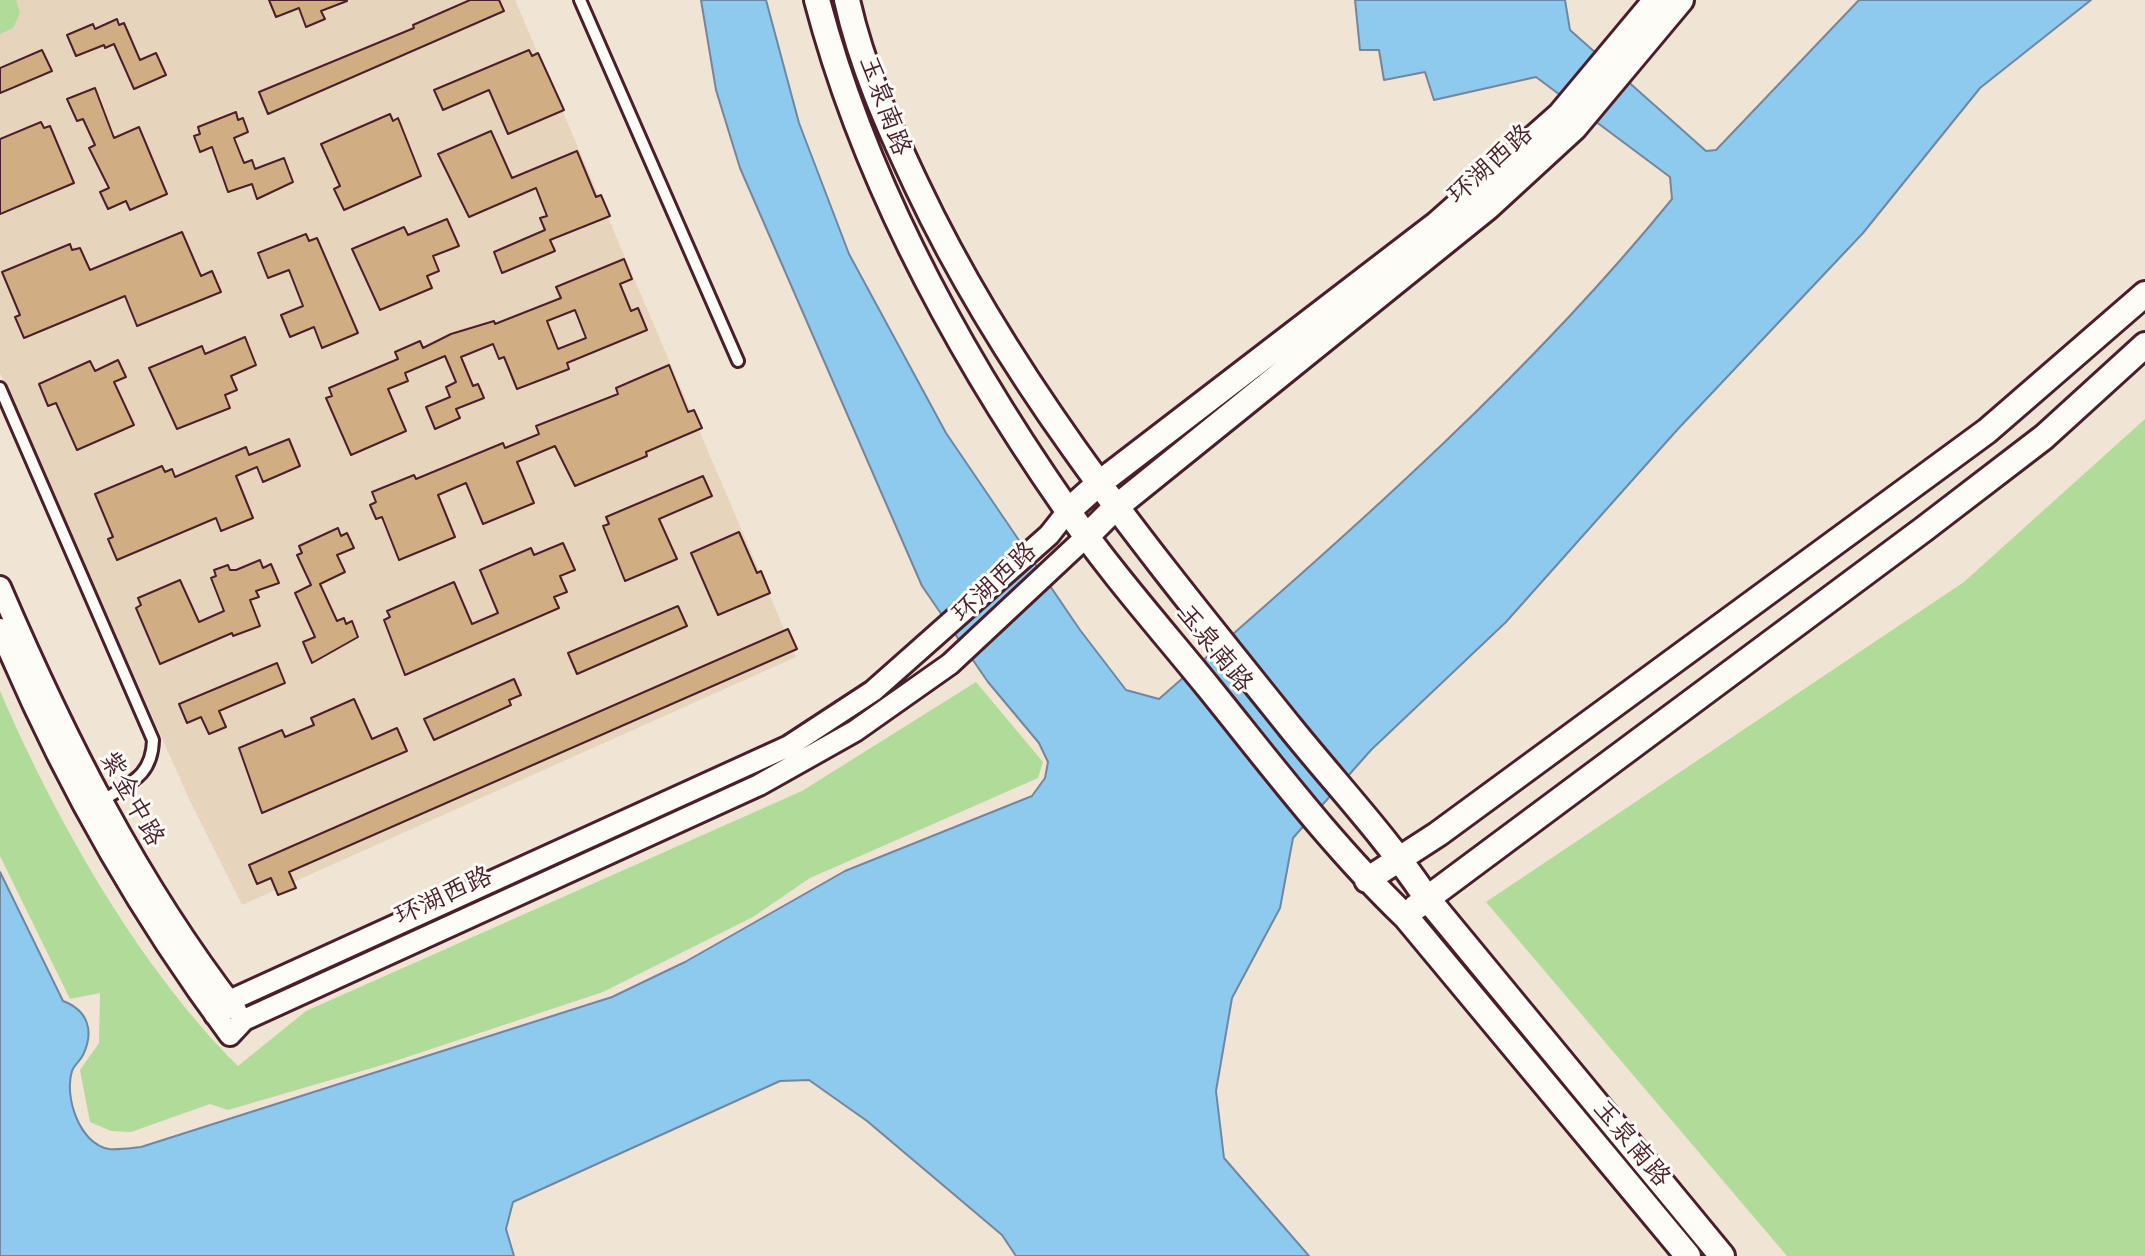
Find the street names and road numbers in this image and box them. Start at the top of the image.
street label: 玉泉南路 [852,52,916,160]
street label: 环湖西路 [1442,119,1540,211]
street label: 环湖西路 [946,536,1044,630]
street label: 玉泉南路 [1169,599,1259,699]
street label: 紫金中路 [92,746,170,852]
street label: 环湖西路 [390,861,498,933]
street label: 玉泉南路 [1586,1094,1676,1194]

